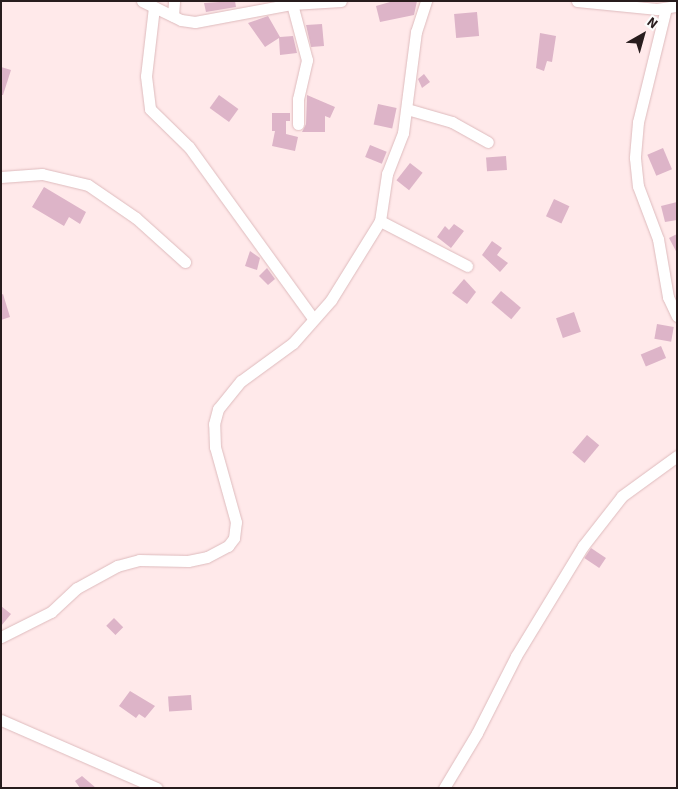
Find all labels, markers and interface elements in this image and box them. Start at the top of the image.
north arrow [618,10,668,60]
text: N [642,12,662,34]

